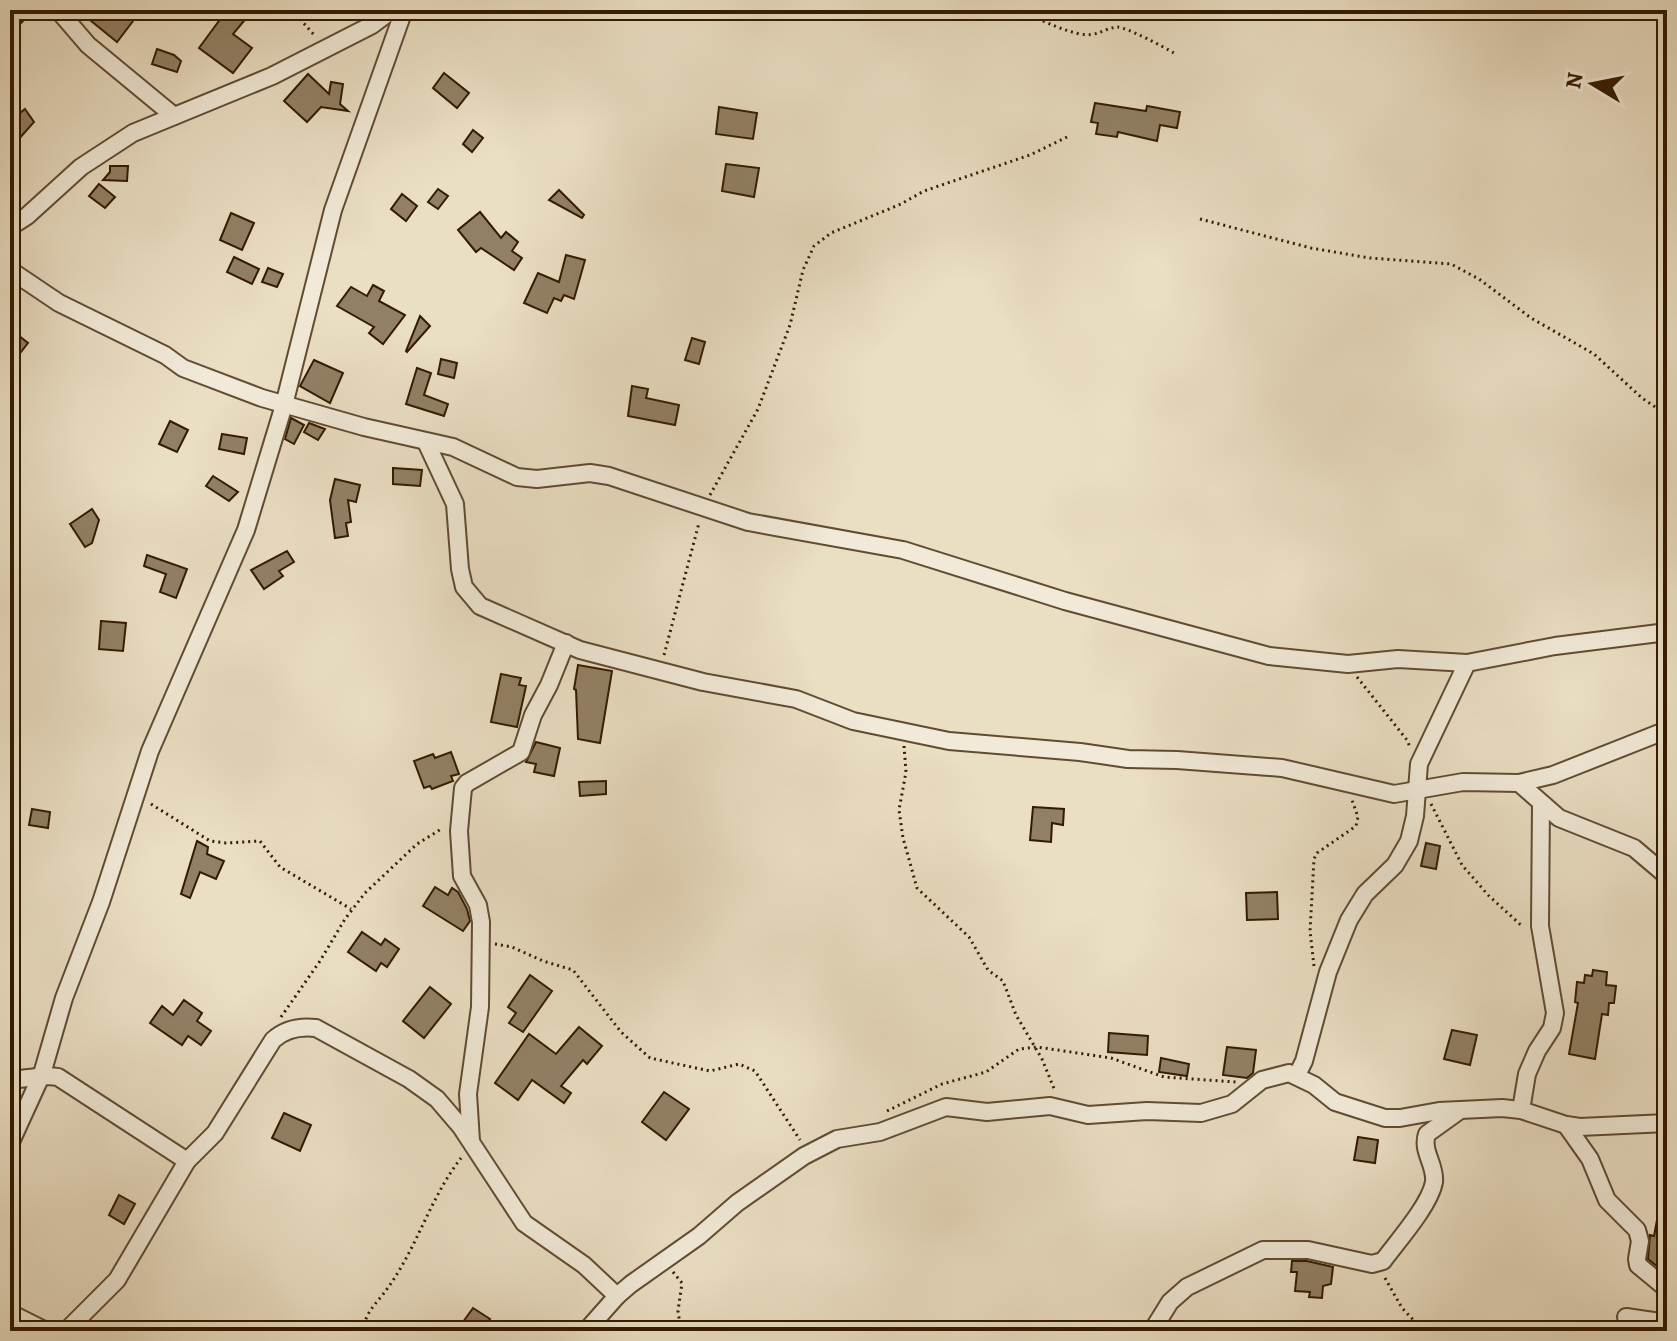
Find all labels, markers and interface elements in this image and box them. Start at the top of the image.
north arrow [1553,44,1633,124]
text: N [1558,70,1590,91]

